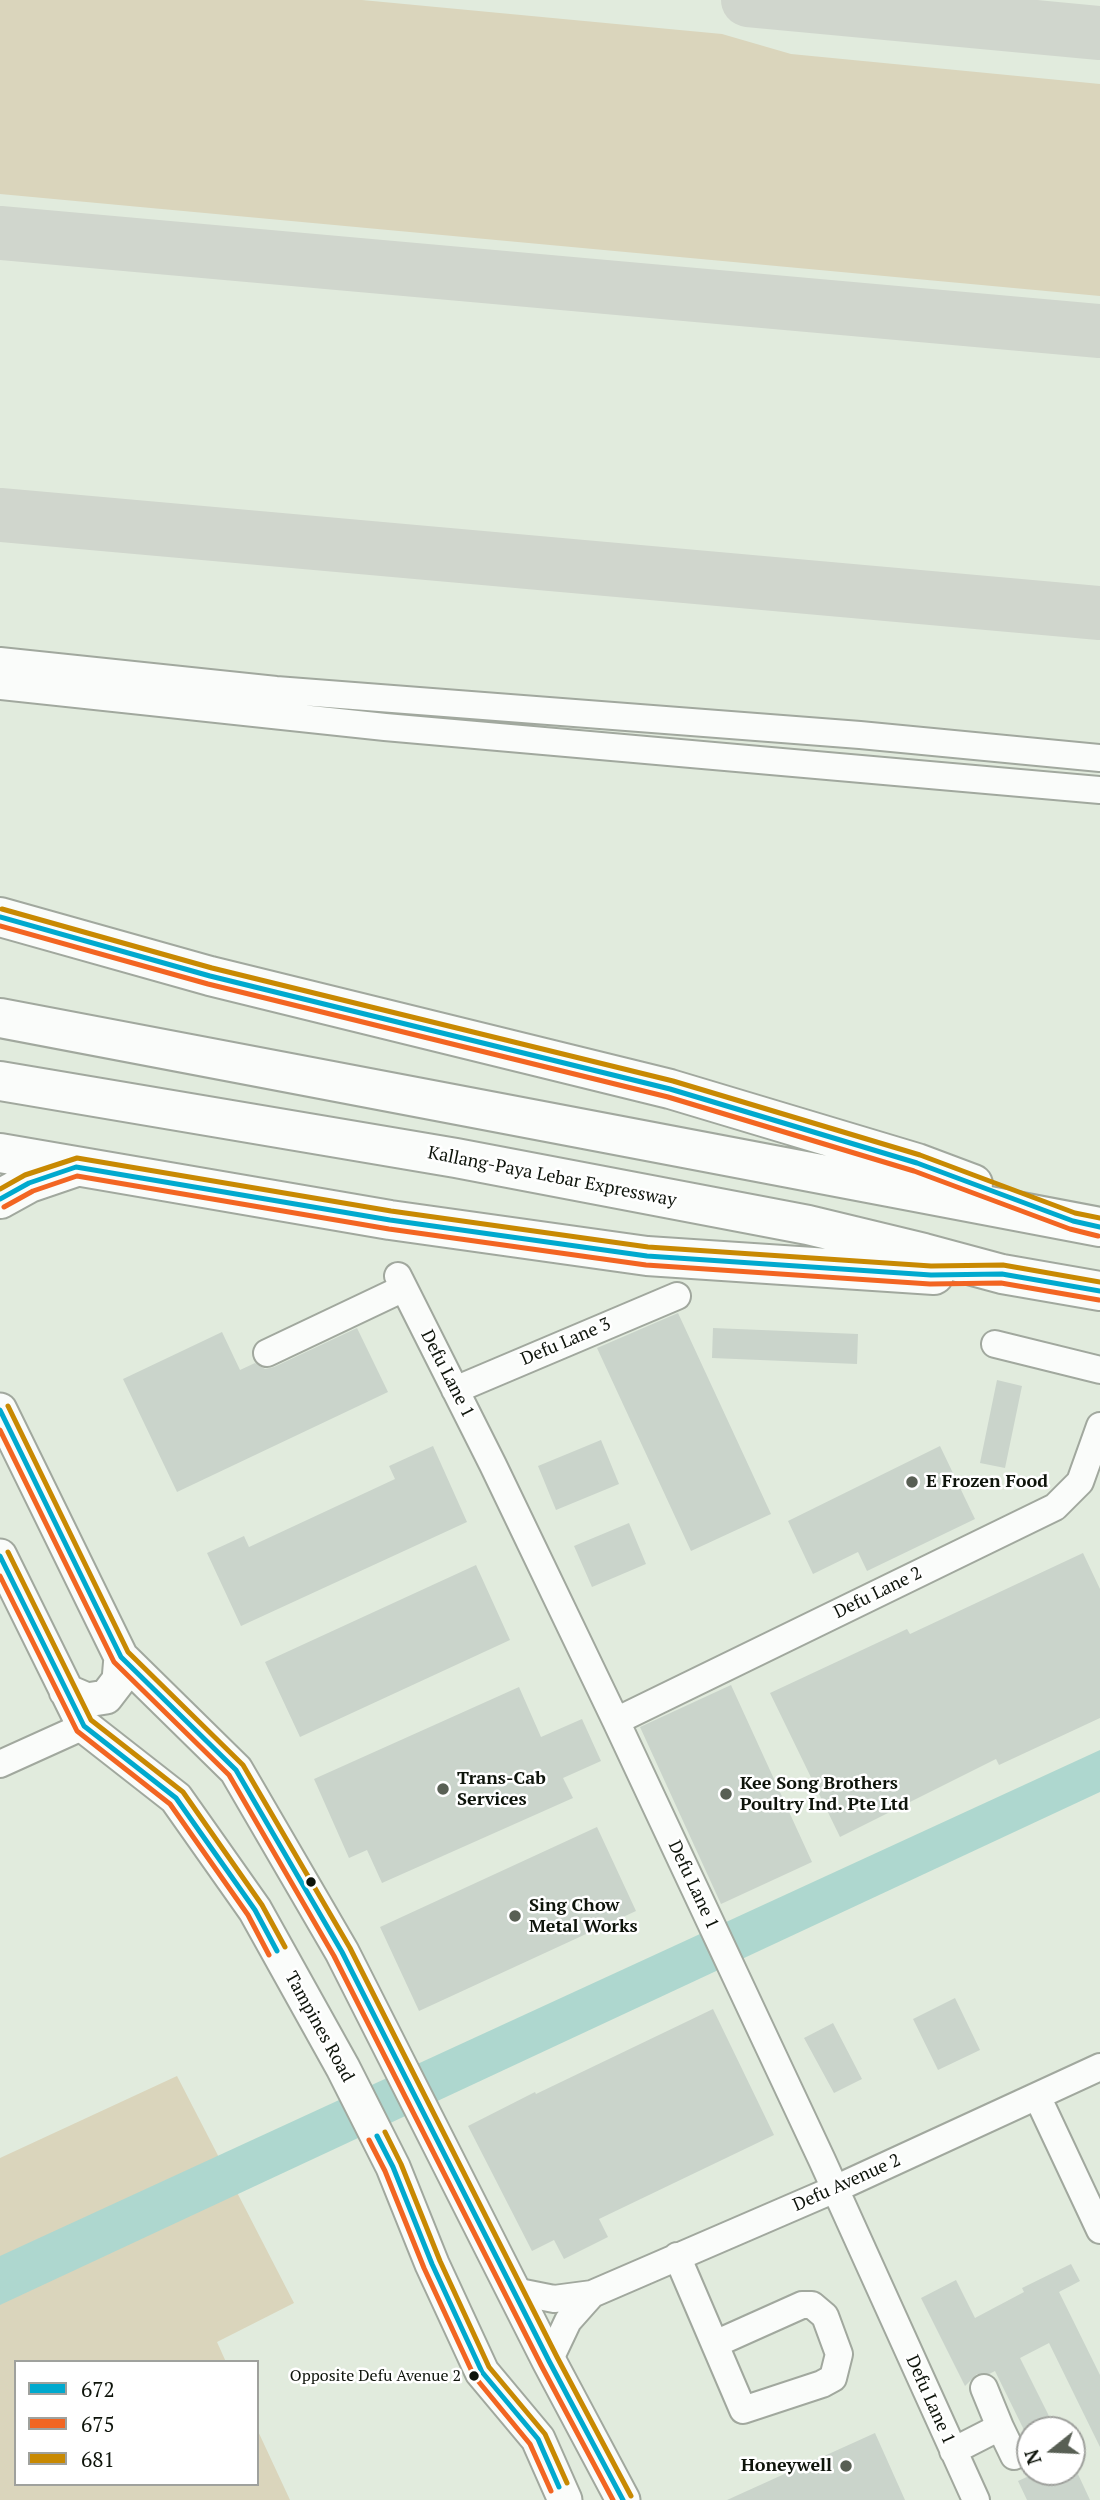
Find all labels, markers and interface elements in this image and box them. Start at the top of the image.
street label: Kallang-Paya Lebar Expressway [426,1142,678,1212]
street label: Defu Lane 3 [518,1313,614,1371]
street label: Defu Lane 1 [416,1327,478,1421]
place label: E Frozen Food [926,1471,1048,1493]
marker: E Frozen Food [904,1474,920,1490]
street label: Defu Lane 2 [830,1562,926,1624]
place label: Trans-Cab Services [457,1768,546,1810]
place label: Kee Song Brothers Poultry Ind. Pte Ltd [740,1773,909,1816]
marker: Trans-Cab Services [435,1781,451,1797]
marker: Kee Song Brothers Poultry Ind. Pte Ltd [718,1786,734,1802]
street label: Defu Lane 1 [663,1837,723,1933]
unlabelled marker [304,1875,318,1889]
place label: Sing Chow Metal Works [529,1895,638,1938]
marker: Sing Chow Metal Works [507,1908,523,1924]
street label: Tampines Road [280,1968,358,2086]
street label: Defu Avenue 2 [790,2150,904,2216]
street label: Defu Lane 1 [901,2352,959,2448]
legend [14,2360,259,2486]
place label: Opposite Defu Avenue 2 [290,2366,461,2386]
marker: Opposite Defu Avenue 2 [467,2369,481,2383]
text: 672 [81,2375,115,2403]
text: 675 [81,2410,115,2438]
north arrow [1016,2416,1086,2486]
text: 681 [81,2445,115,2473]
text: N [1018,2446,1047,2468]
place label: Honeywell [741,2455,832,2477]
marker: Honeywell [838,2458,854,2474]

